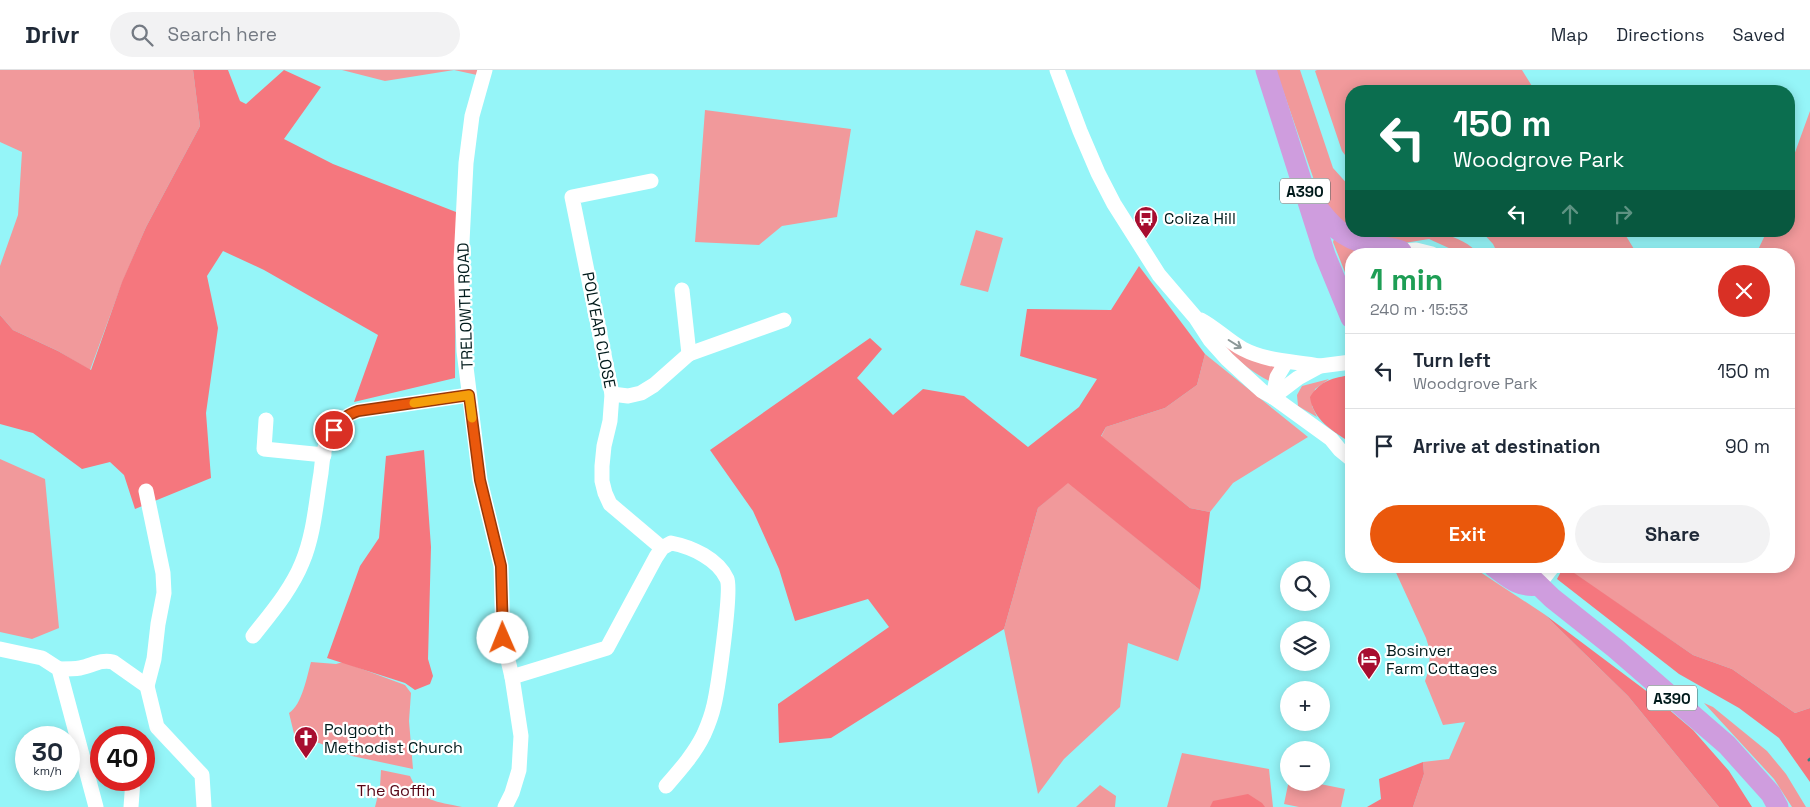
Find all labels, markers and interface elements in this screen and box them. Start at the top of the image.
search box [110,12,460,57]
text: Drivr [25,19,80,50]
icon: search [128,21,156,49]
text: Search here [168,22,277,47]
text: Map [1551,23,1588,46]
text: Directions [1616,23,1705,46]
text: Saved [1733,23,1785,46]
text: 150 m [1453,102,1551,146]
icon: left [1370,105,1435,170]
text: Woodgrove Park [1453,145,1624,173]
road number: A390 [1280,178,1330,204]
icon: left [1503,200,1531,228]
icon: ahead [1556,200,1584,228]
icon: right [1609,200,1637,228]
bus stop icon: Coliza Hill [1133,205,1159,239]
place label: Coliza Hill [1164,208,1236,229]
street label: TRELOWTH ROAD [452,242,478,370]
text: 1 min [1370,260,1443,299]
button: close [1718,265,1770,317]
street label: POLYEAR CLOSE [577,270,621,390]
text: 240 m · 15:53 [1370,299,1468,320]
one-way arrow [1227,340,1241,350]
text: Turn left [1413,348,1491,373]
icon: left [1370,357,1398,385]
text: 150 m [1717,359,1770,384]
text: Woodgrove Park [1413,373,1538,394]
pin [313,409,355,451]
icon: arrive [320,416,348,444]
icon: arrive [1370,432,1398,460]
text: Arrive at destination [1413,434,1601,459]
text: 90 m [1725,434,1770,459]
button: Exit [1370,505,1565,563]
button: Share [1575,505,1770,563]
map controls [1280,561,1330,791]
button: search [1280,561,1330,611]
position arrow [476,611,528,663]
button: layers [1280,621,1330,671]
place label: Bosinver Farm Cottages [1386,640,1497,679]
hotel icon: Bosinver Farm Cottages [1356,646,1382,680]
button: + [1280,681,1330,731]
road number: A390 [1647,686,1697,710]
place label: Polgooth Methodist Church [324,719,463,758]
church icon: Polgooth Methodist Church [293,725,319,759]
speed limit sign: 40 [90,726,155,791]
text: 30 [32,736,63,768]
button: − [1280,741,1330,791]
text: km/h [33,763,62,779]
park label: The Goffin [357,780,435,801]

